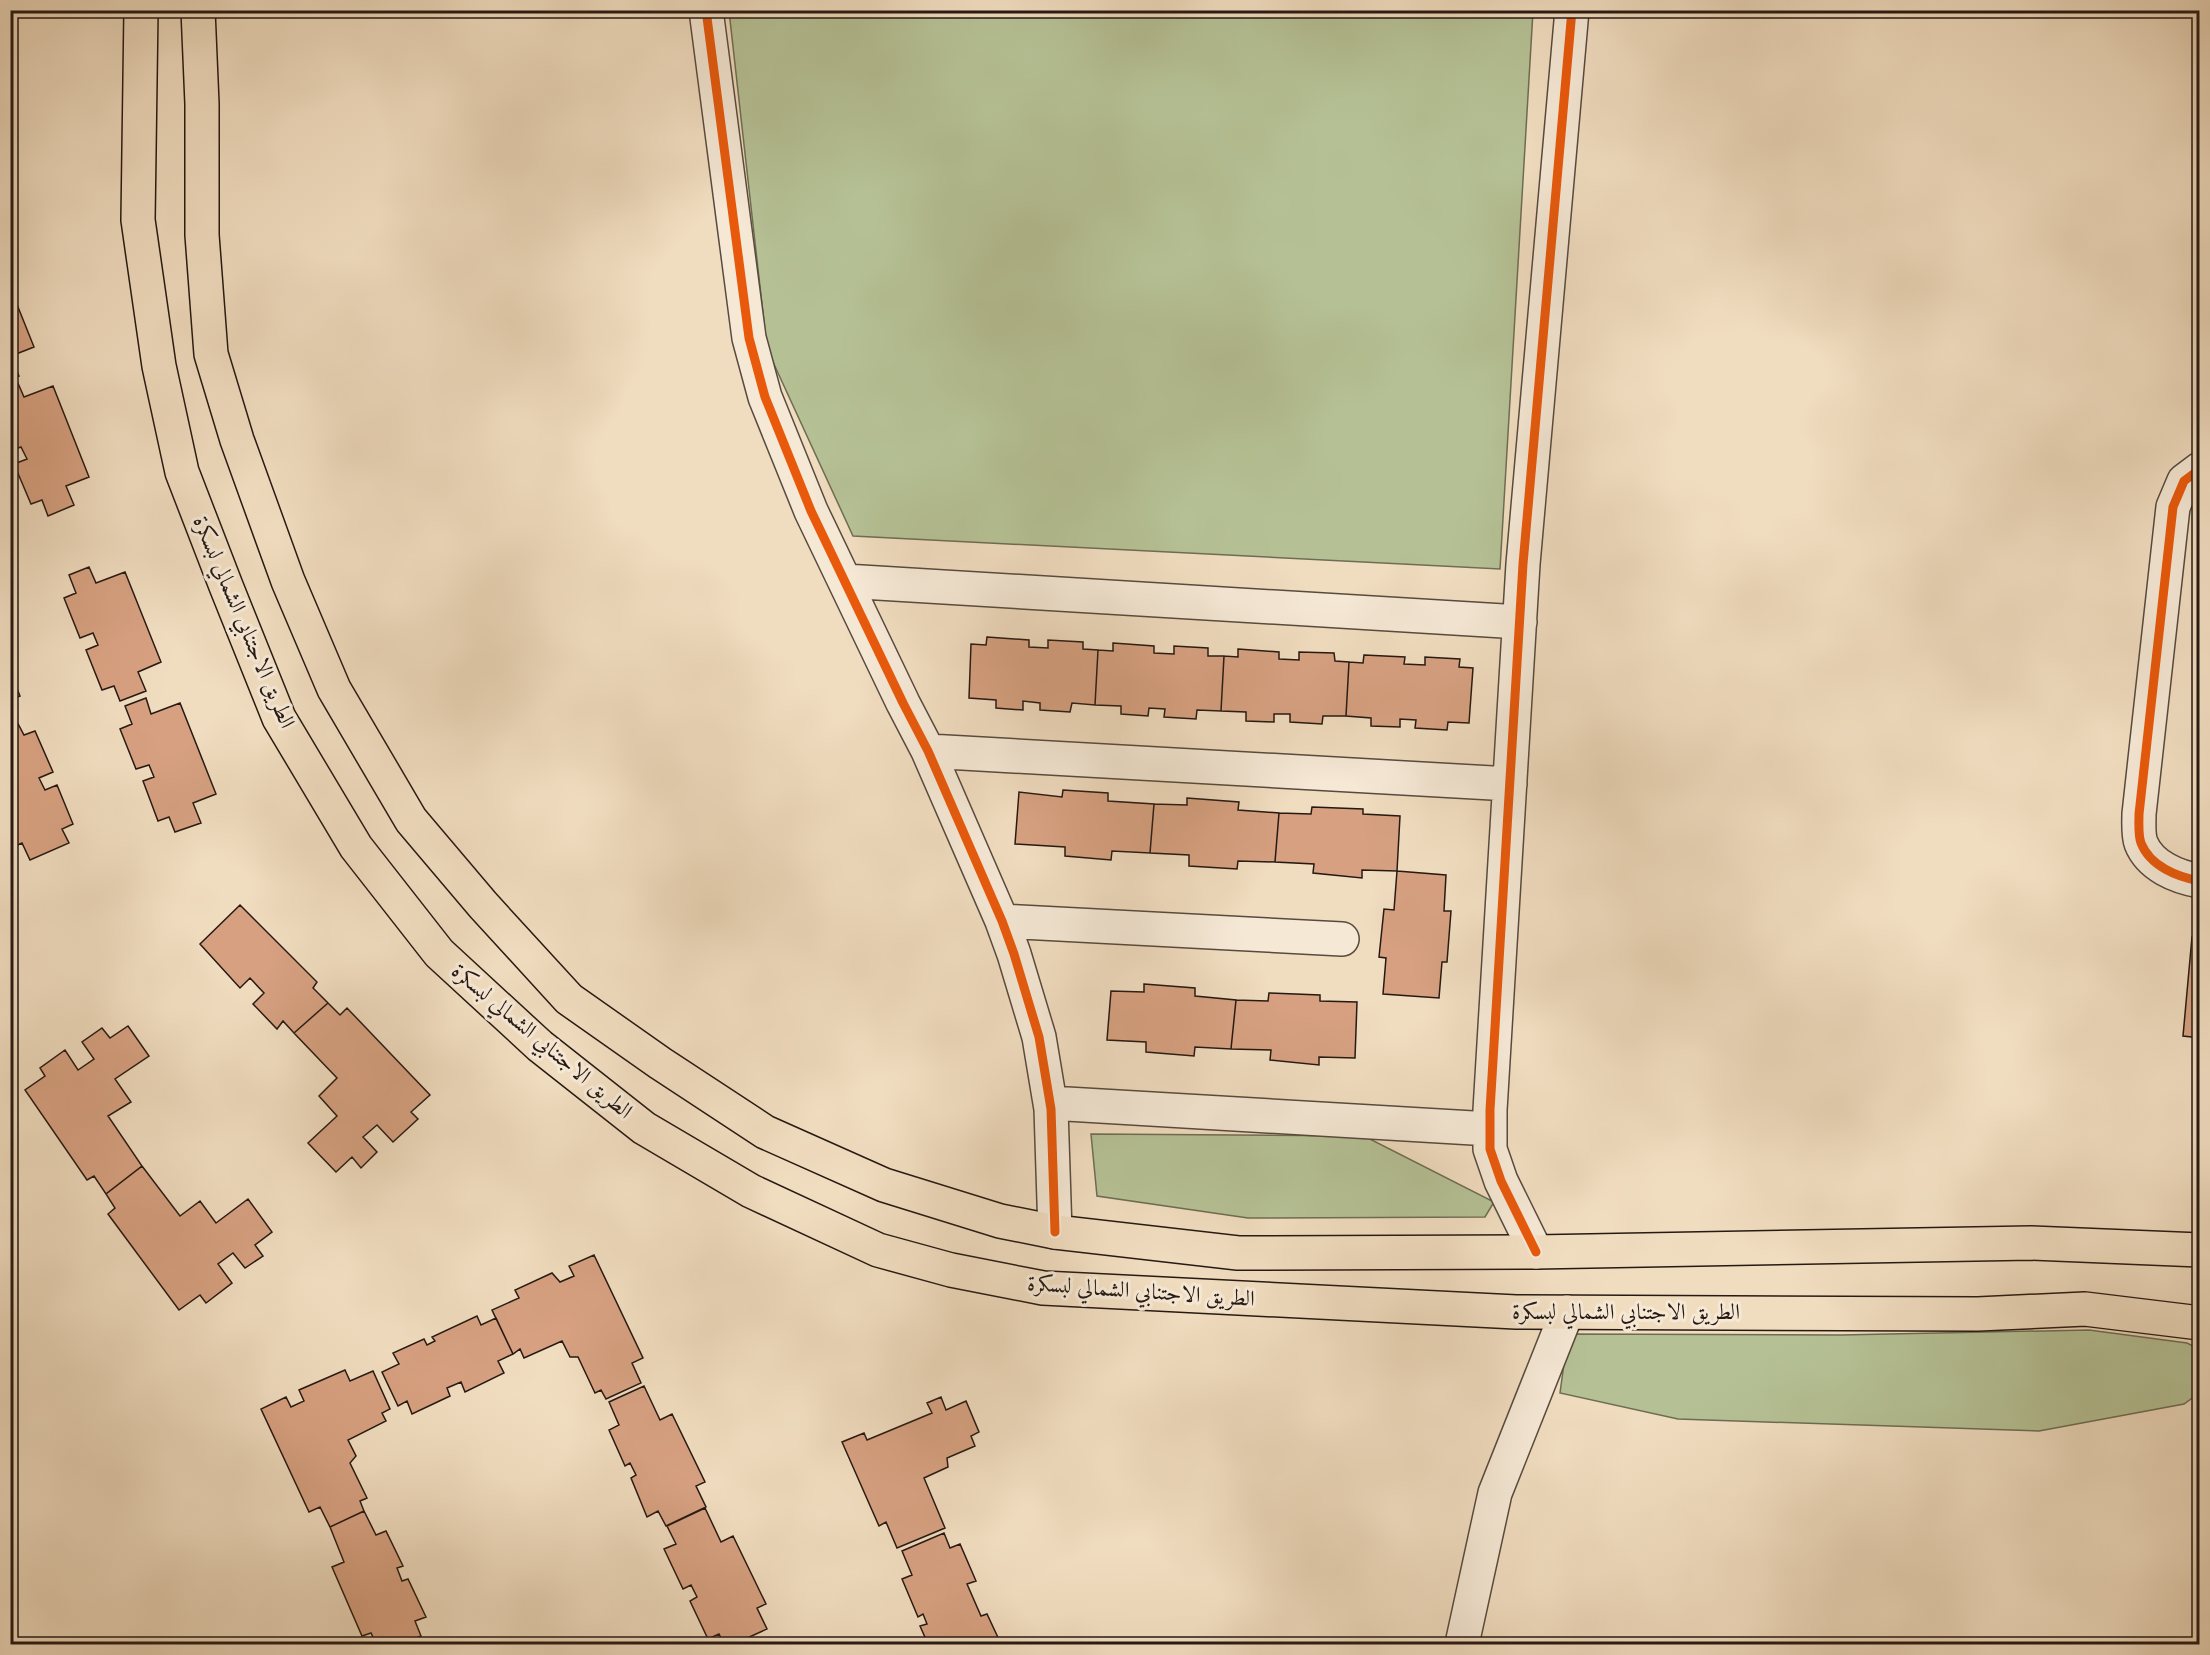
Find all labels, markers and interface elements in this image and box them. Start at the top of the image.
street label: الطريق الاجتنابي الشمالي لبسكرة [183,511,302,734]
street label: الطريق الاجتنابي الشمالي لبسكرة [443,956,639,1128]
street label: الطريق الاجتنابي الشمالي لبسكرة [1026,1268,1256,1317]
street label: الطريق الاجتنابي الشمالي لبسكرة [1512,1297,1740,1330]

